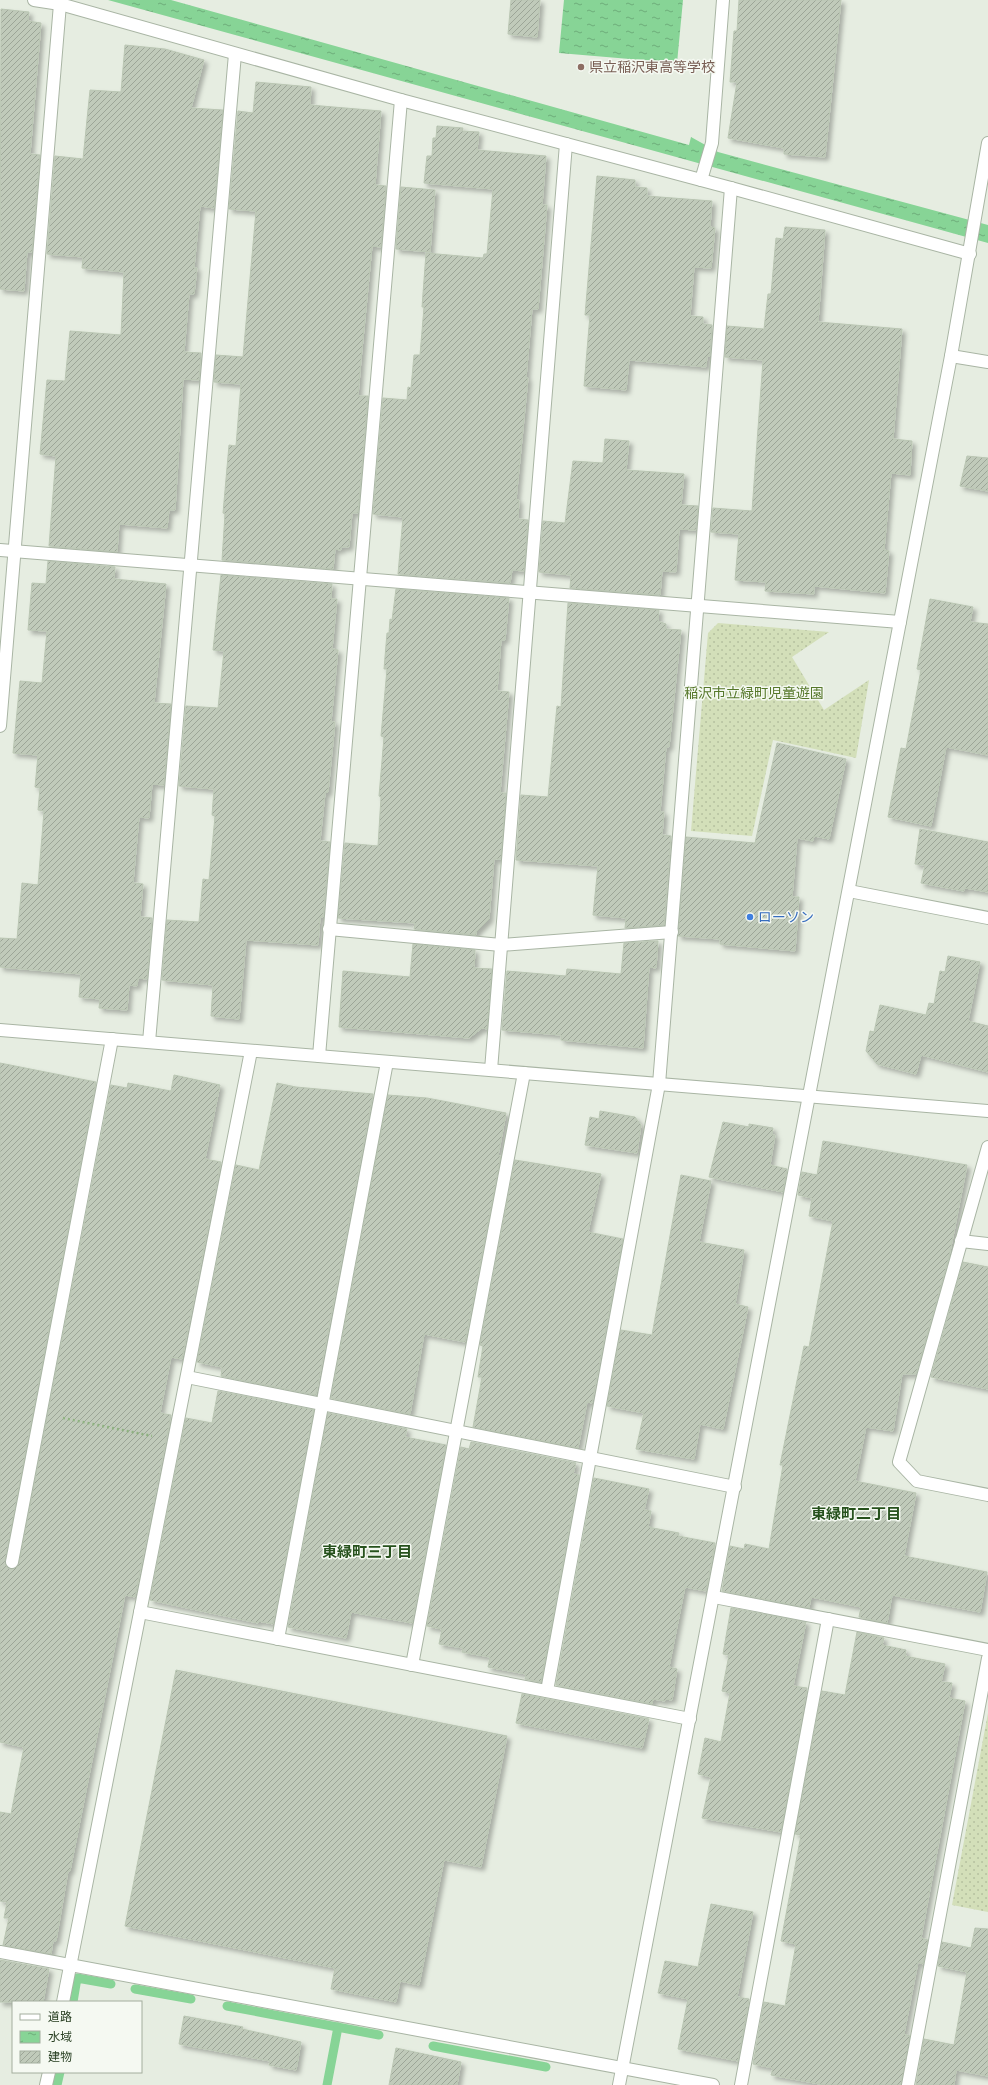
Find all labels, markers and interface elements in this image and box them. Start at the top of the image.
place label: 県立稲沢東高等学校 [589,57,715,76]
marker: 県立稲沢東高等学校 [576,62,586,72]
park label: 稲沢市立緑町児童遊園 [684,683,824,702]
place label: ローソン [758,907,814,926]
marker: ローソン [745,912,755,922]
district label: 東緑町二丁目 [811,1503,901,1523]
district label: 東緑町三丁目 [322,1541,412,1561]
legend [12,2001,142,2073]
text: 道路 [48,2008,72,2025]
text: 水域 [48,2028,72,2045]
text: 建物 [48,2048,72,2065]

